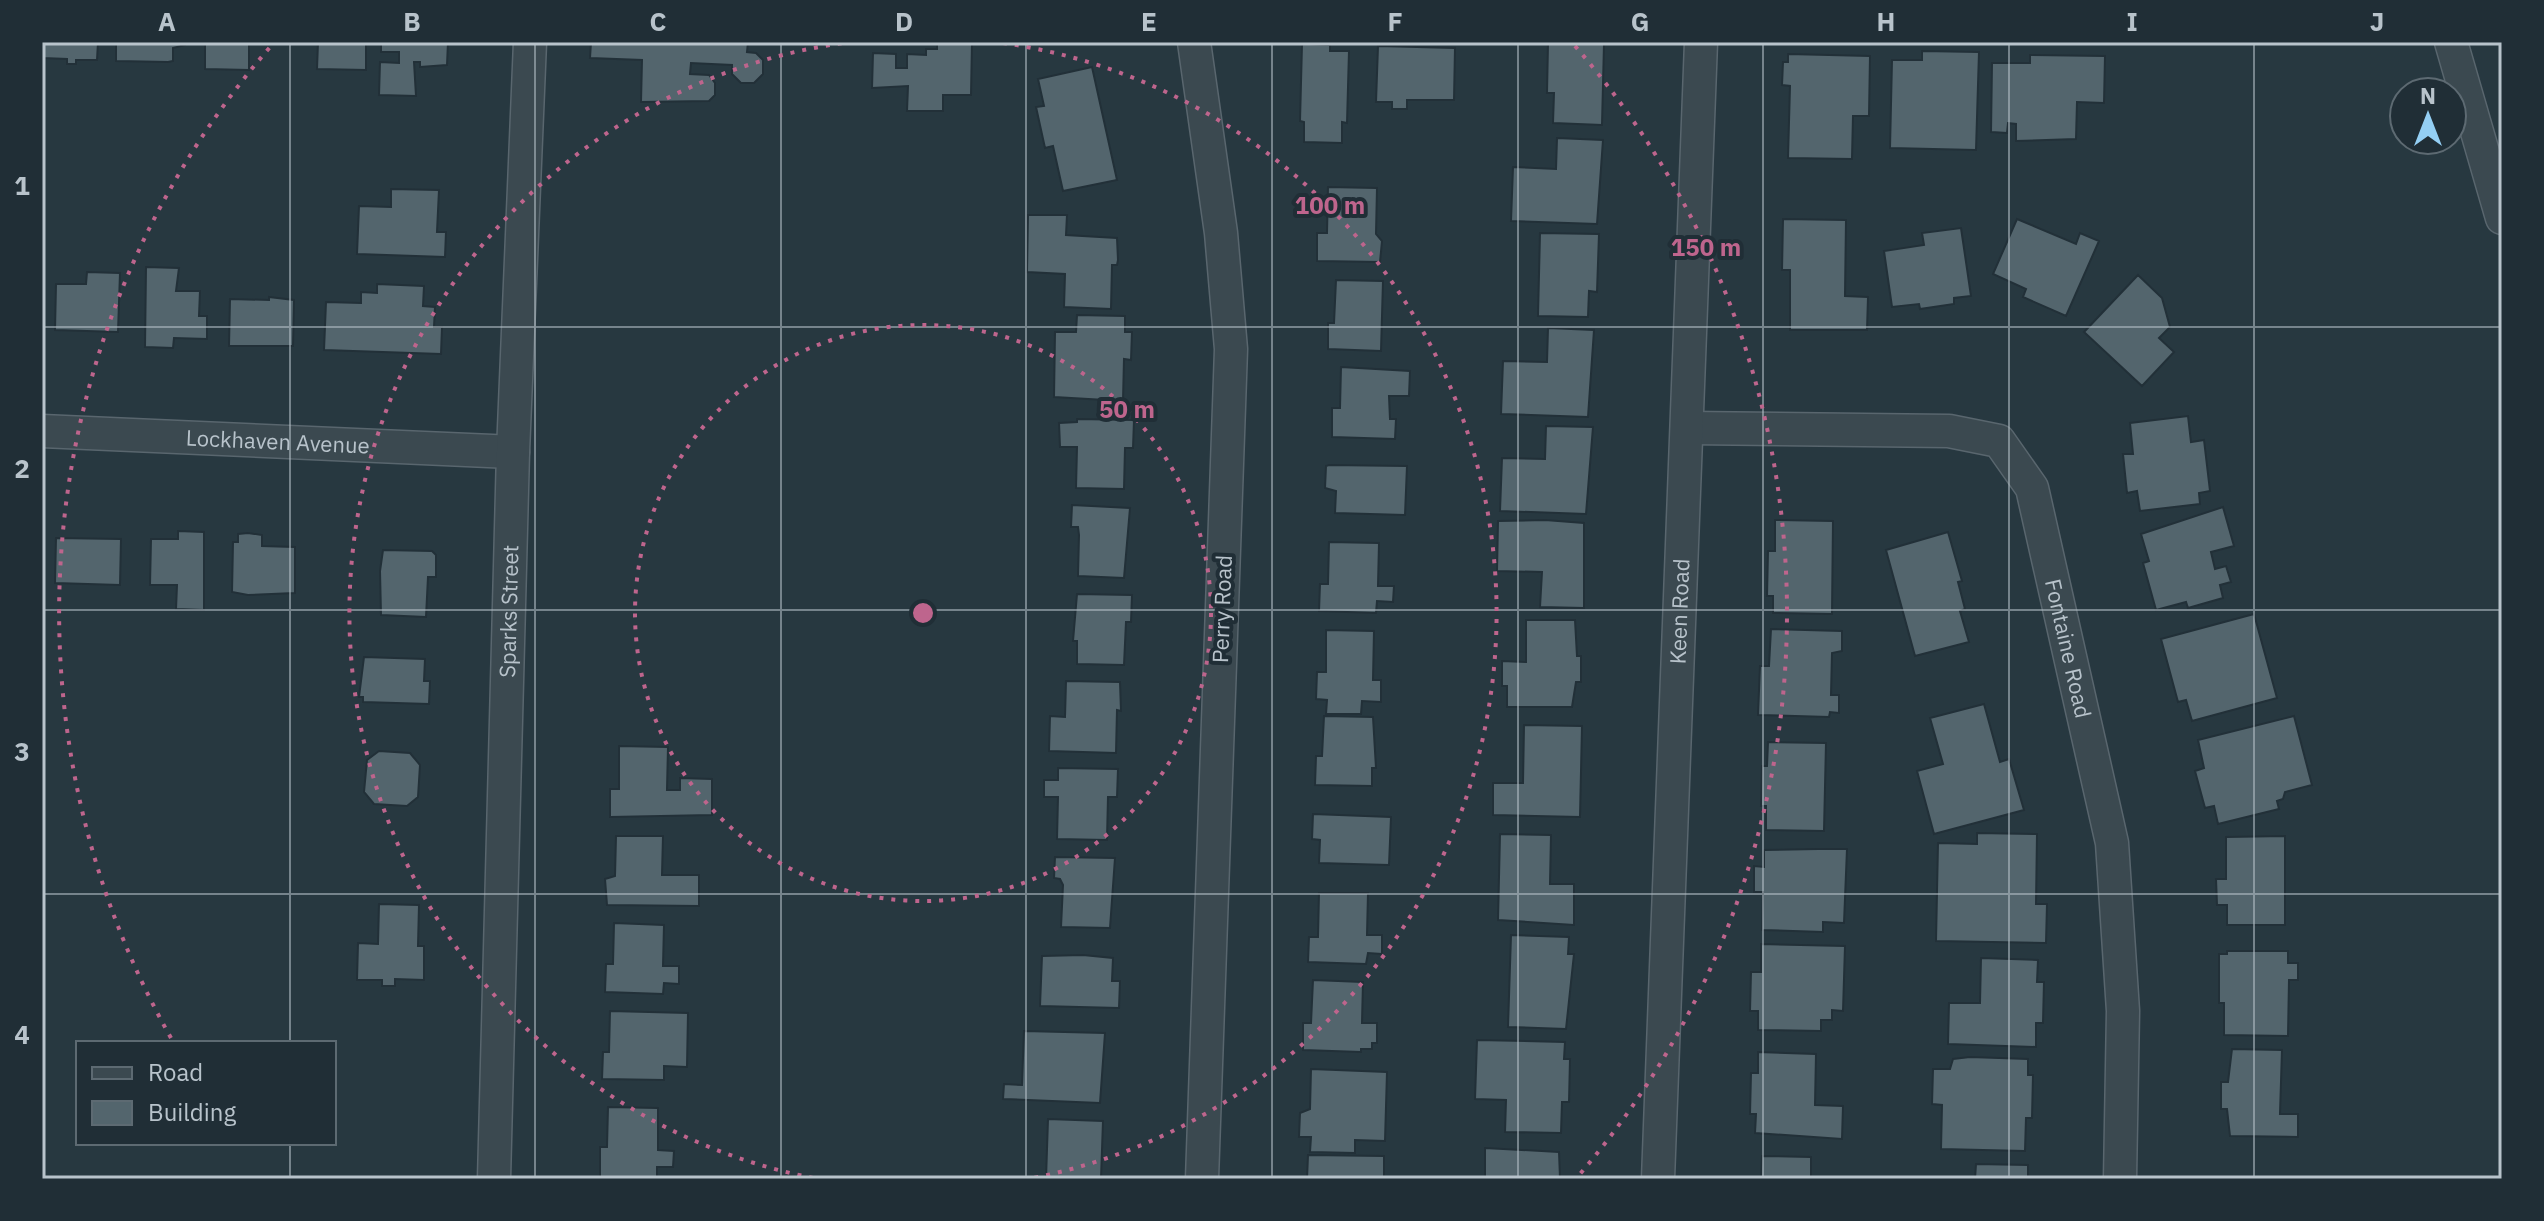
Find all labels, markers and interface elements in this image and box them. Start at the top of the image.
text: A [158,4,176,38]
text: B [403,4,421,38]
text: C [650,4,667,38]
text: D [895,4,913,38]
text: E [1141,4,1157,38]
text: F [1387,4,1403,38]
text: G [1631,4,1649,38]
text: H [1877,4,1895,38]
text: I [2126,4,2138,38]
text: J [2370,4,2384,38]
north arrow [2388,76,2468,156]
text: N [2420,81,2436,110]
text: 1 [14,168,30,202]
text: 100 m [1295,189,1365,221]
text: 150 m [1671,231,1741,263]
text: 50 m [1099,393,1155,425]
street label: Lockhaven Avenue [185,422,370,460]
text: 2 [14,451,30,485]
street label: Sparks Street [492,544,525,678]
street label: Perry Road [1205,554,1238,664]
street label: Keen Road [1662,558,1695,665]
street label: Fontaine Road [2039,576,2098,721]
centre of rings [909,599,937,627]
text: 3 [14,734,30,768]
text: 4 [14,1017,30,1051]
legend [76,1041,336,1145]
text: Road [148,1056,203,1088]
text: Building [148,1096,236,1128]

